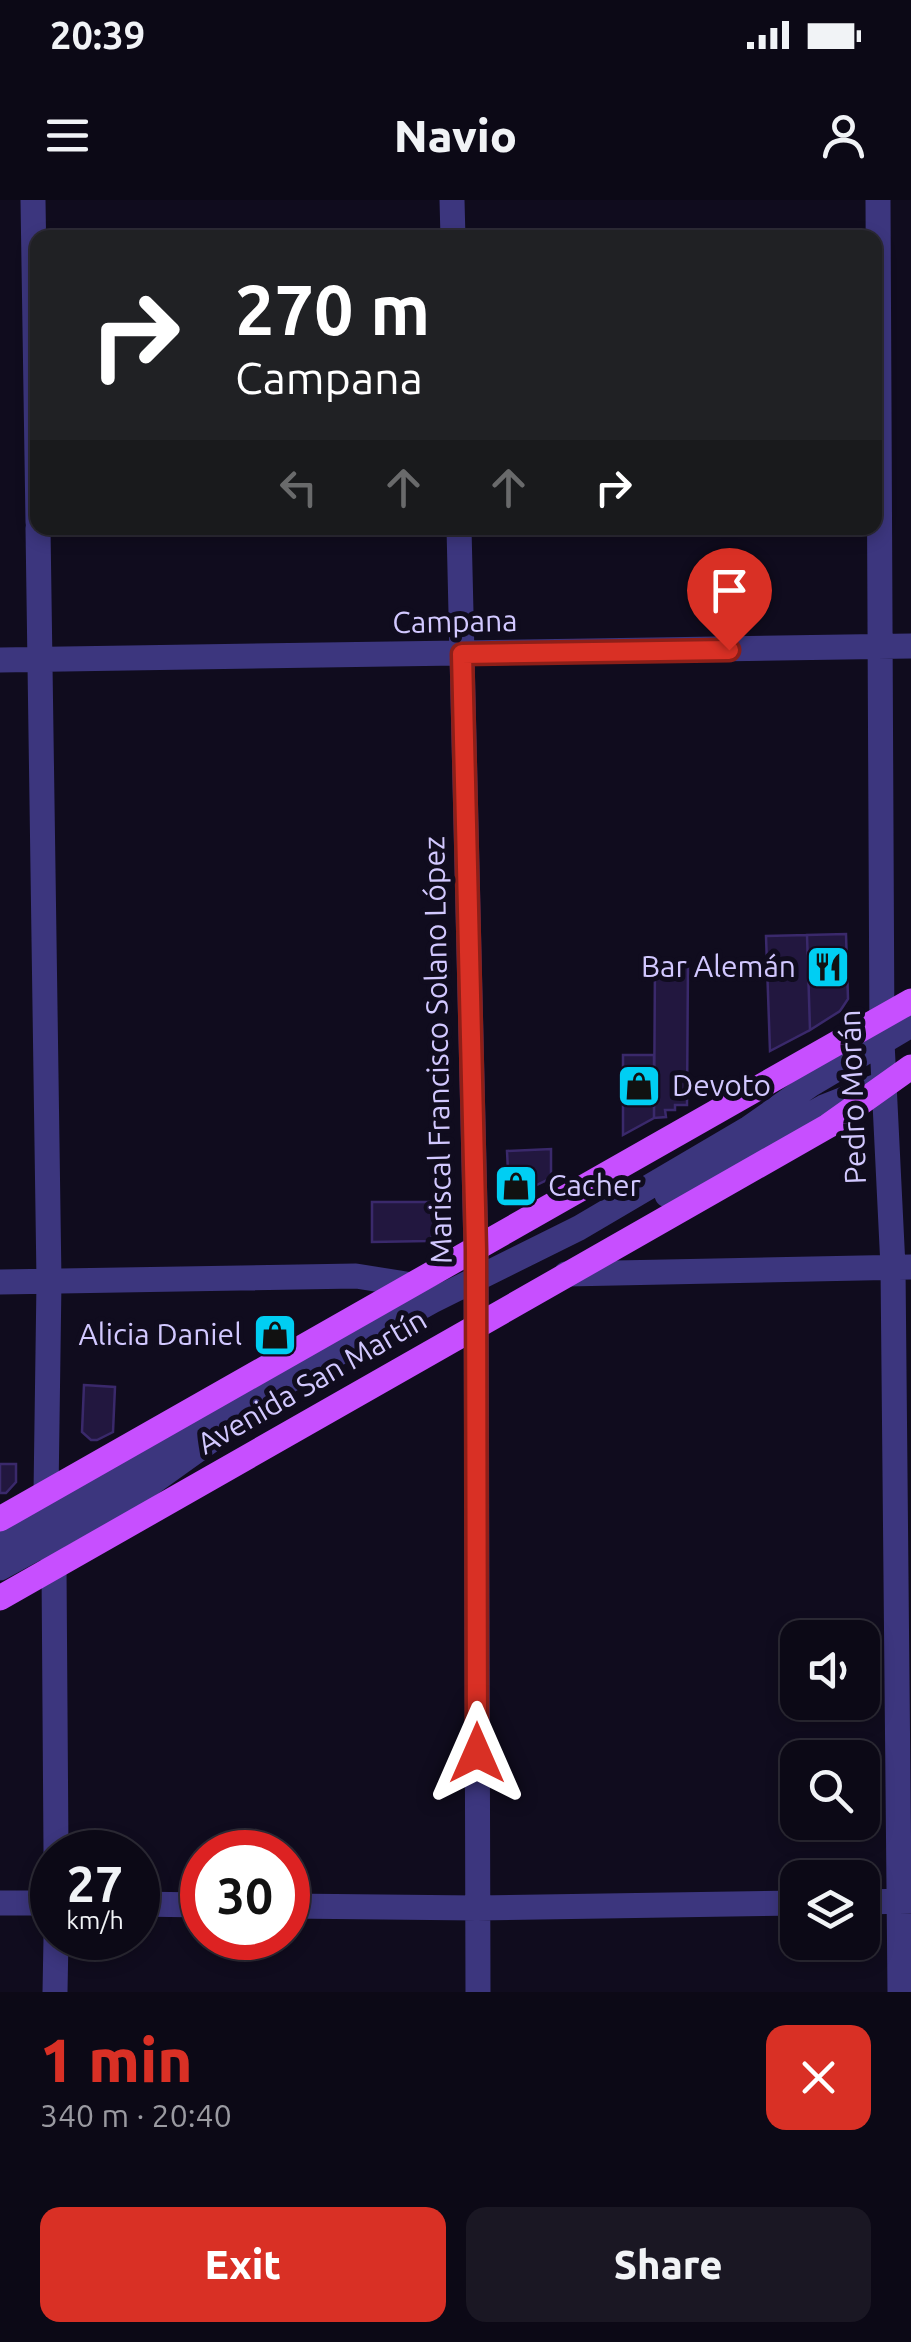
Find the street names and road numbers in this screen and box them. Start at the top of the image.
street label: Campana [392,603,518,639]
street label: Mariscal Francisco Solano López [416,836,458,1264]
street label: Pedro Morán [832,1009,872,1185]
street label: Avenida San Martín [191,1302,432,1461]

